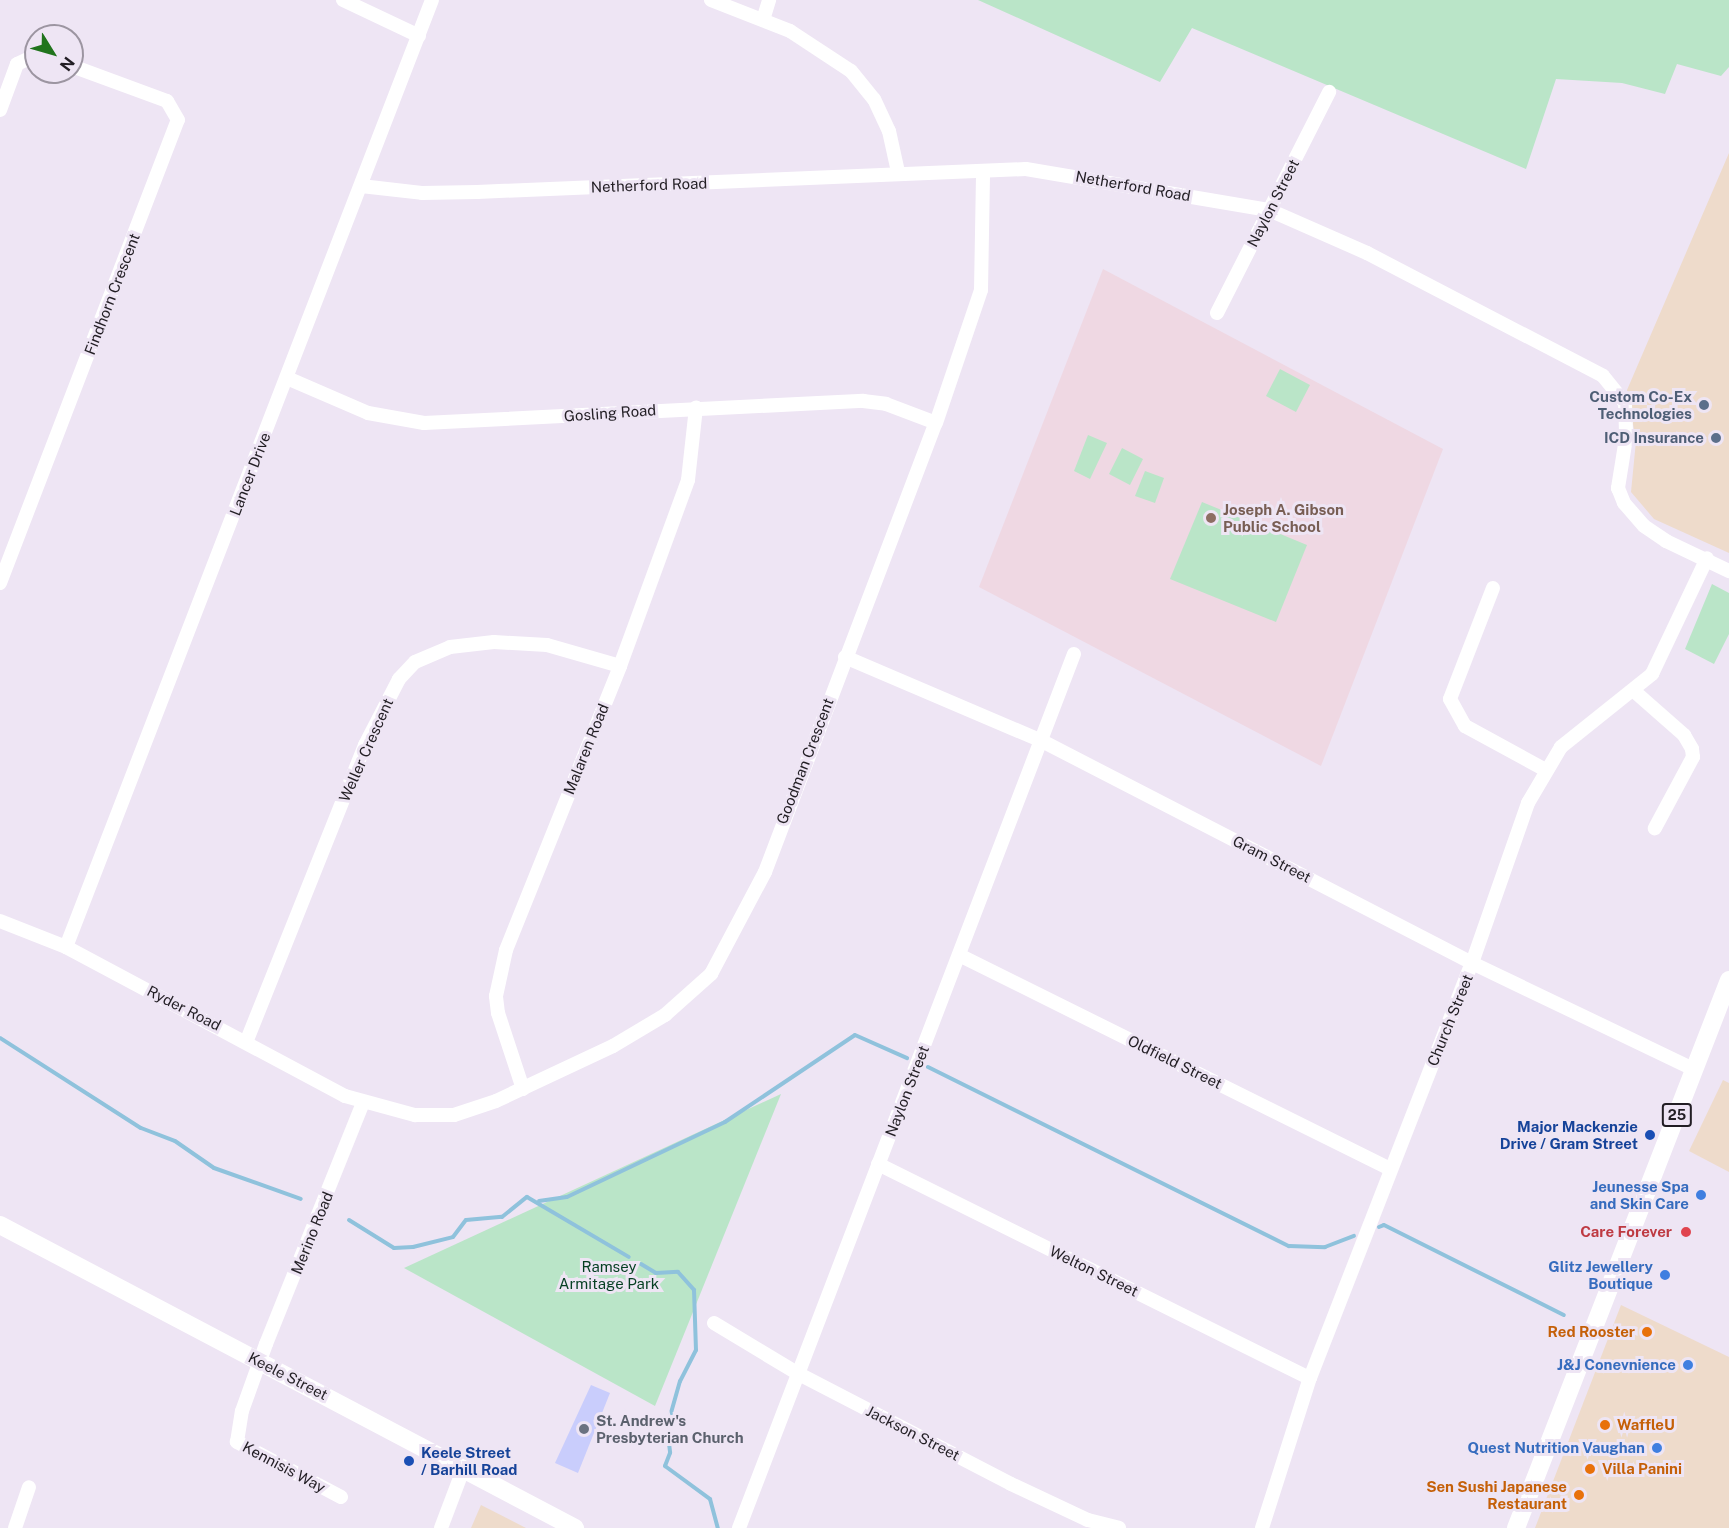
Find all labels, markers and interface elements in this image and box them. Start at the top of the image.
north arrow [24,24,84,84]
text: N [56,53,79,75]
street label: Naylon Street [1243,156,1303,250]
street label: Netherford Road [1074,167,1192,205]
street label: Netherford Road [590,174,708,196]
street label: Findhorn Crescent [81,231,143,357]
place label: Custom Co-Ex Technologies [1589,387,1692,422]
marker: Custom Co-Ex Technologies [1697,398,1711,412]
street label: Gosling Road [563,401,657,425]
place label: ICD Insurance [1604,429,1704,447]
street label: Lancer Drive [226,430,274,518]
marker: ICD Insurance [1709,431,1723,445]
place label: Joseph A. Gibson Public School [1223,500,1344,535]
marker: Joseph A. Gibson Public School [1204,511,1218,525]
street label: Weller Crescent [335,695,397,805]
street label: Goodman Crescent [773,695,837,827]
street label: Malaren Road [560,701,612,797]
street label: Gram Street [1230,832,1314,886]
street label: Church Street [1423,971,1477,1069]
street label: Ryder Road [144,982,224,1034]
street label: Oldfield Street [1125,1031,1225,1093]
street label: Naylon Street [881,1043,933,1139]
road number: 25 [1660,1104,1694,1126]
place label: Major Mackenzie Drive / Gram Street [1500,1117,1638,1152]
marker: Major Mackenzie Drive / Gram Street [1643,1128,1657,1142]
place label: Jeunesse Spa and Skin Care [1590,1177,1689,1212]
marker: Jeunesse Spa and Skin Care [1694,1188,1708,1202]
street label: Merino Road [287,1189,337,1277]
place label: Care Forever [1580,1223,1672,1241]
marker: Care Forever [1677,1223,1695,1241]
street label: Welton Street [1047,1242,1141,1300]
park label: Ramsey Armitage Park [559,1257,659,1292]
place label: Glitz Jewellery Boutique [1548,1257,1653,1292]
marker: Glitz Jewellery Boutique [1658,1268,1672,1282]
place label: Red Rooster [1548,1323,1635,1341]
marker: Red Rooster [1640,1325,1654,1339]
street label: Keele Street [245,1348,331,1404]
place label: J&J Conevnience [1557,1356,1676,1374]
marker: J&J Conevnience [1681,1358,1695,1372]
street label: Jackson Street [863,1402,963,1464]
place label: St. Andrew's Presbyterian Church [596,1411,744,1446]
place label: WaffleU [1617,1416,1675,1434]
marker: WaffleU [1598,1418,1612,1432]
marker: St. Andrew's Presbyterian Church [577,1422,591,1436]
street label: Kennisis Way [239,1438,329,1496]
place label: Quest Nutrition Vaughan [1467,1439,1645,1457]
marker: Quest Nutrition Vaughan [1650,1441,1664,1455]
place label: Keele Street / Barhill Road [421,1443,517,1478]
marker: Keele Street / Barhill Road [402,1454,416,1468]
place label: Villa Panini [1602,1460,1682,1478]
marker: Villa Panini [1583,1462,1597,1476]
place label: Sen Sushi Japanese Restaurant [1426,1477,1567,1512]
marker: Sen Sushi Japanese Restaurant [1572,1488,1586,1502]

